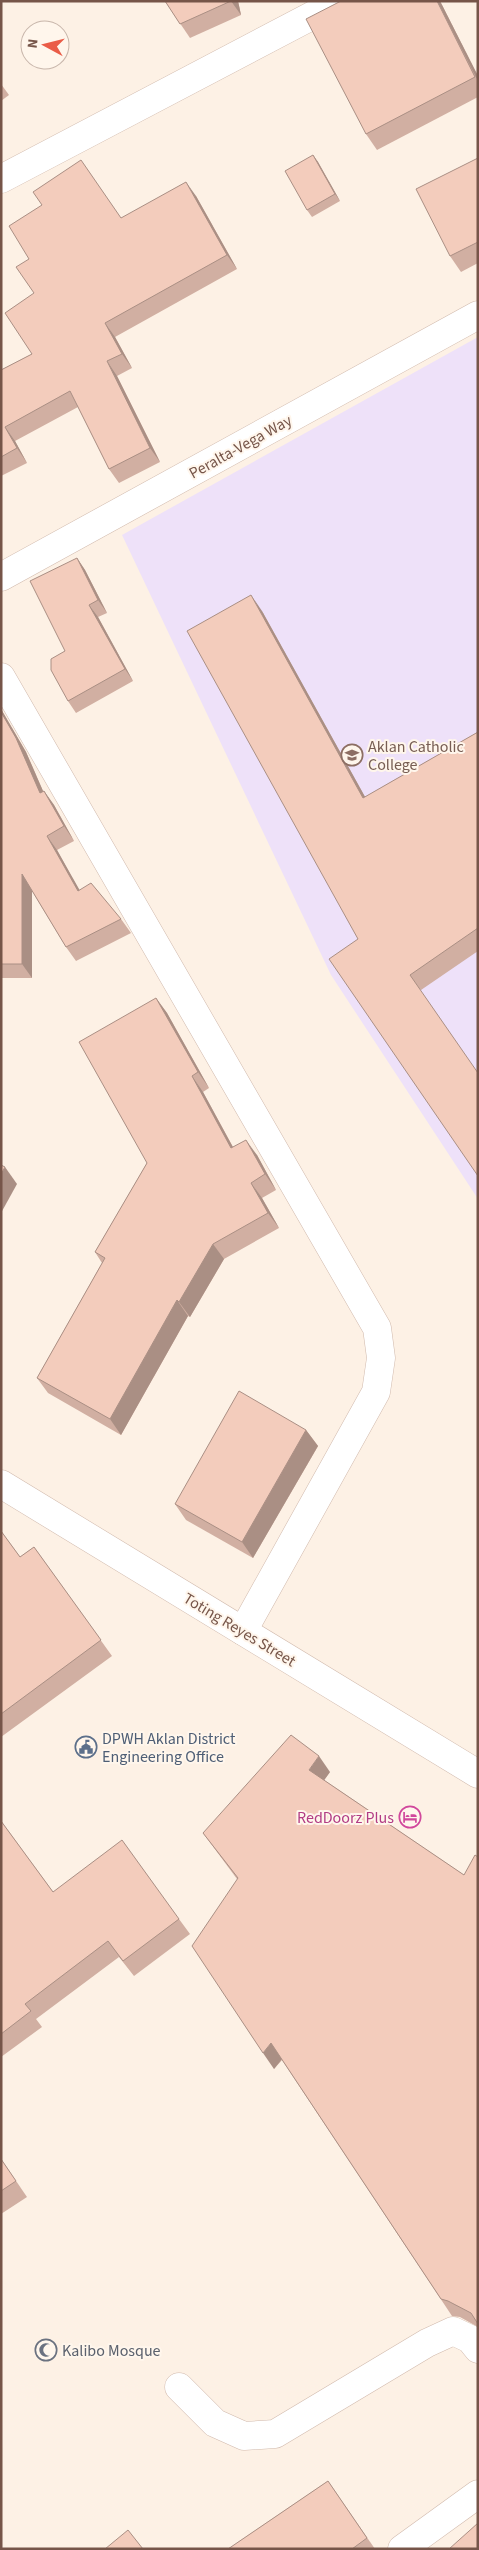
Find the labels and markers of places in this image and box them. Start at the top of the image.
place label: Aklan Catholic College [368,736,464,776]
school or university icon: Aklan Catholic College [340,743,364,767]
place label: DPWH Aklan District Engineering Office [102,1728,236,1768]
public building icon: DPWH Aklan District Engineering Office [74,1735,98,1759]
hotel icon: RedDoorz Plus [398,1805,422,1829]
place label: RedDoorz Plus [297,1807,394,1829]
mosque icon: Kalibo Mosque [34,2338,58,2362]
place label: Kalibo Mosque [62,2340,161,2362]

